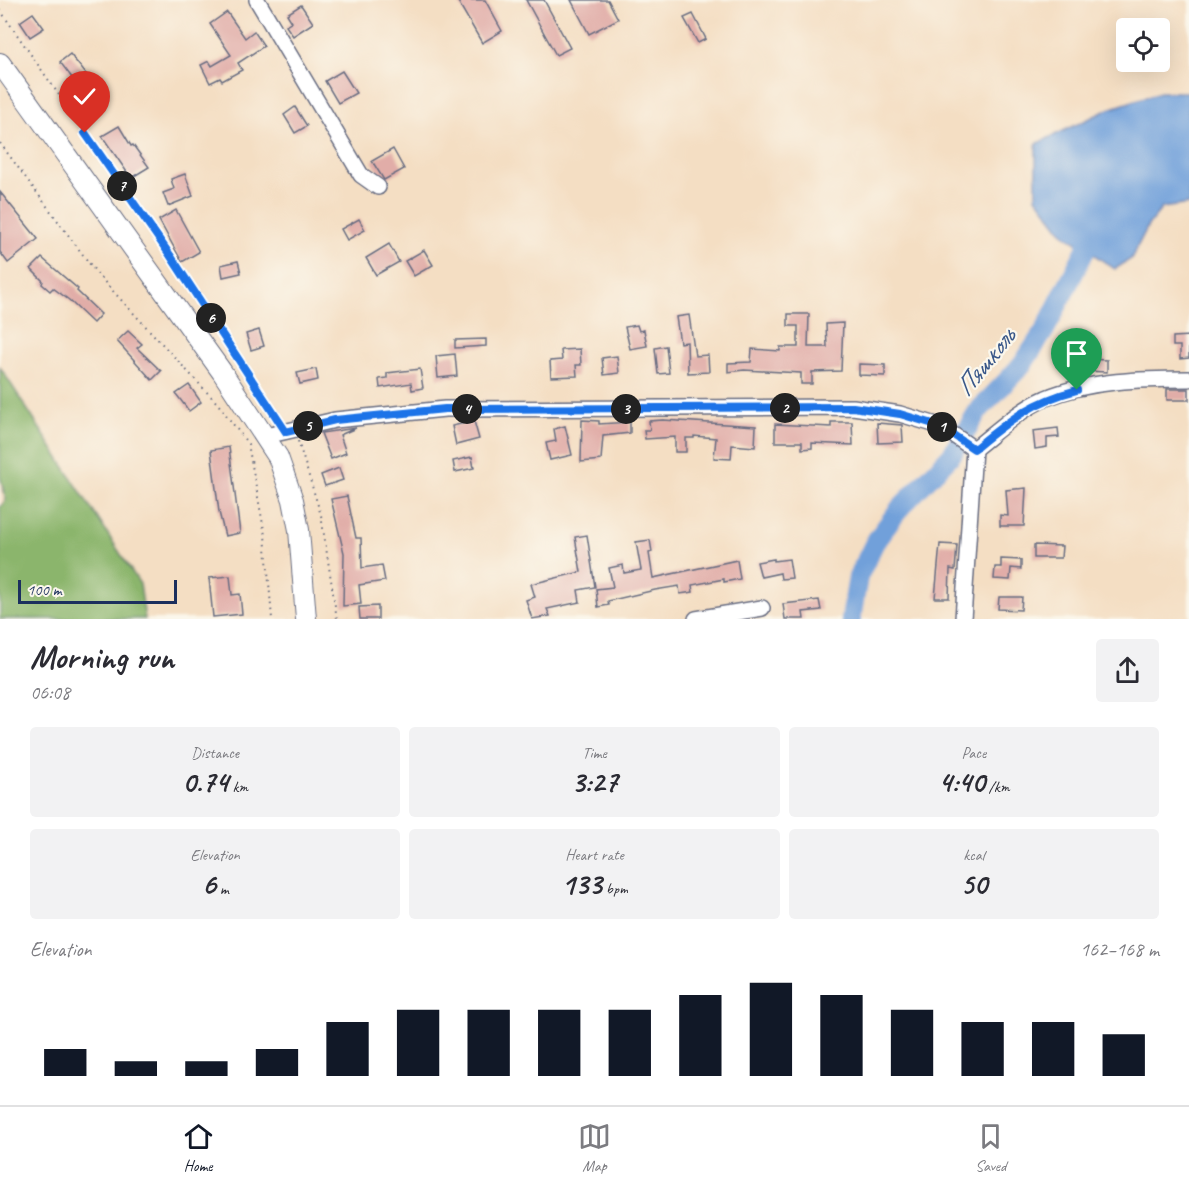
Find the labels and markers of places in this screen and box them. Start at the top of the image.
pin [59,71,110,133]
pin: 7 [107,171,137,201]
pin: 6 [196,303,226,333]
pin [1051,328,1102,390]
pin: 2 [770,393,800,423]
pin: 4 [452,394,482,424]
pin: 3 [611,394,641,424]
pin: 5 [293,411,323,441]
pin: 1 [927,412,957,442]

